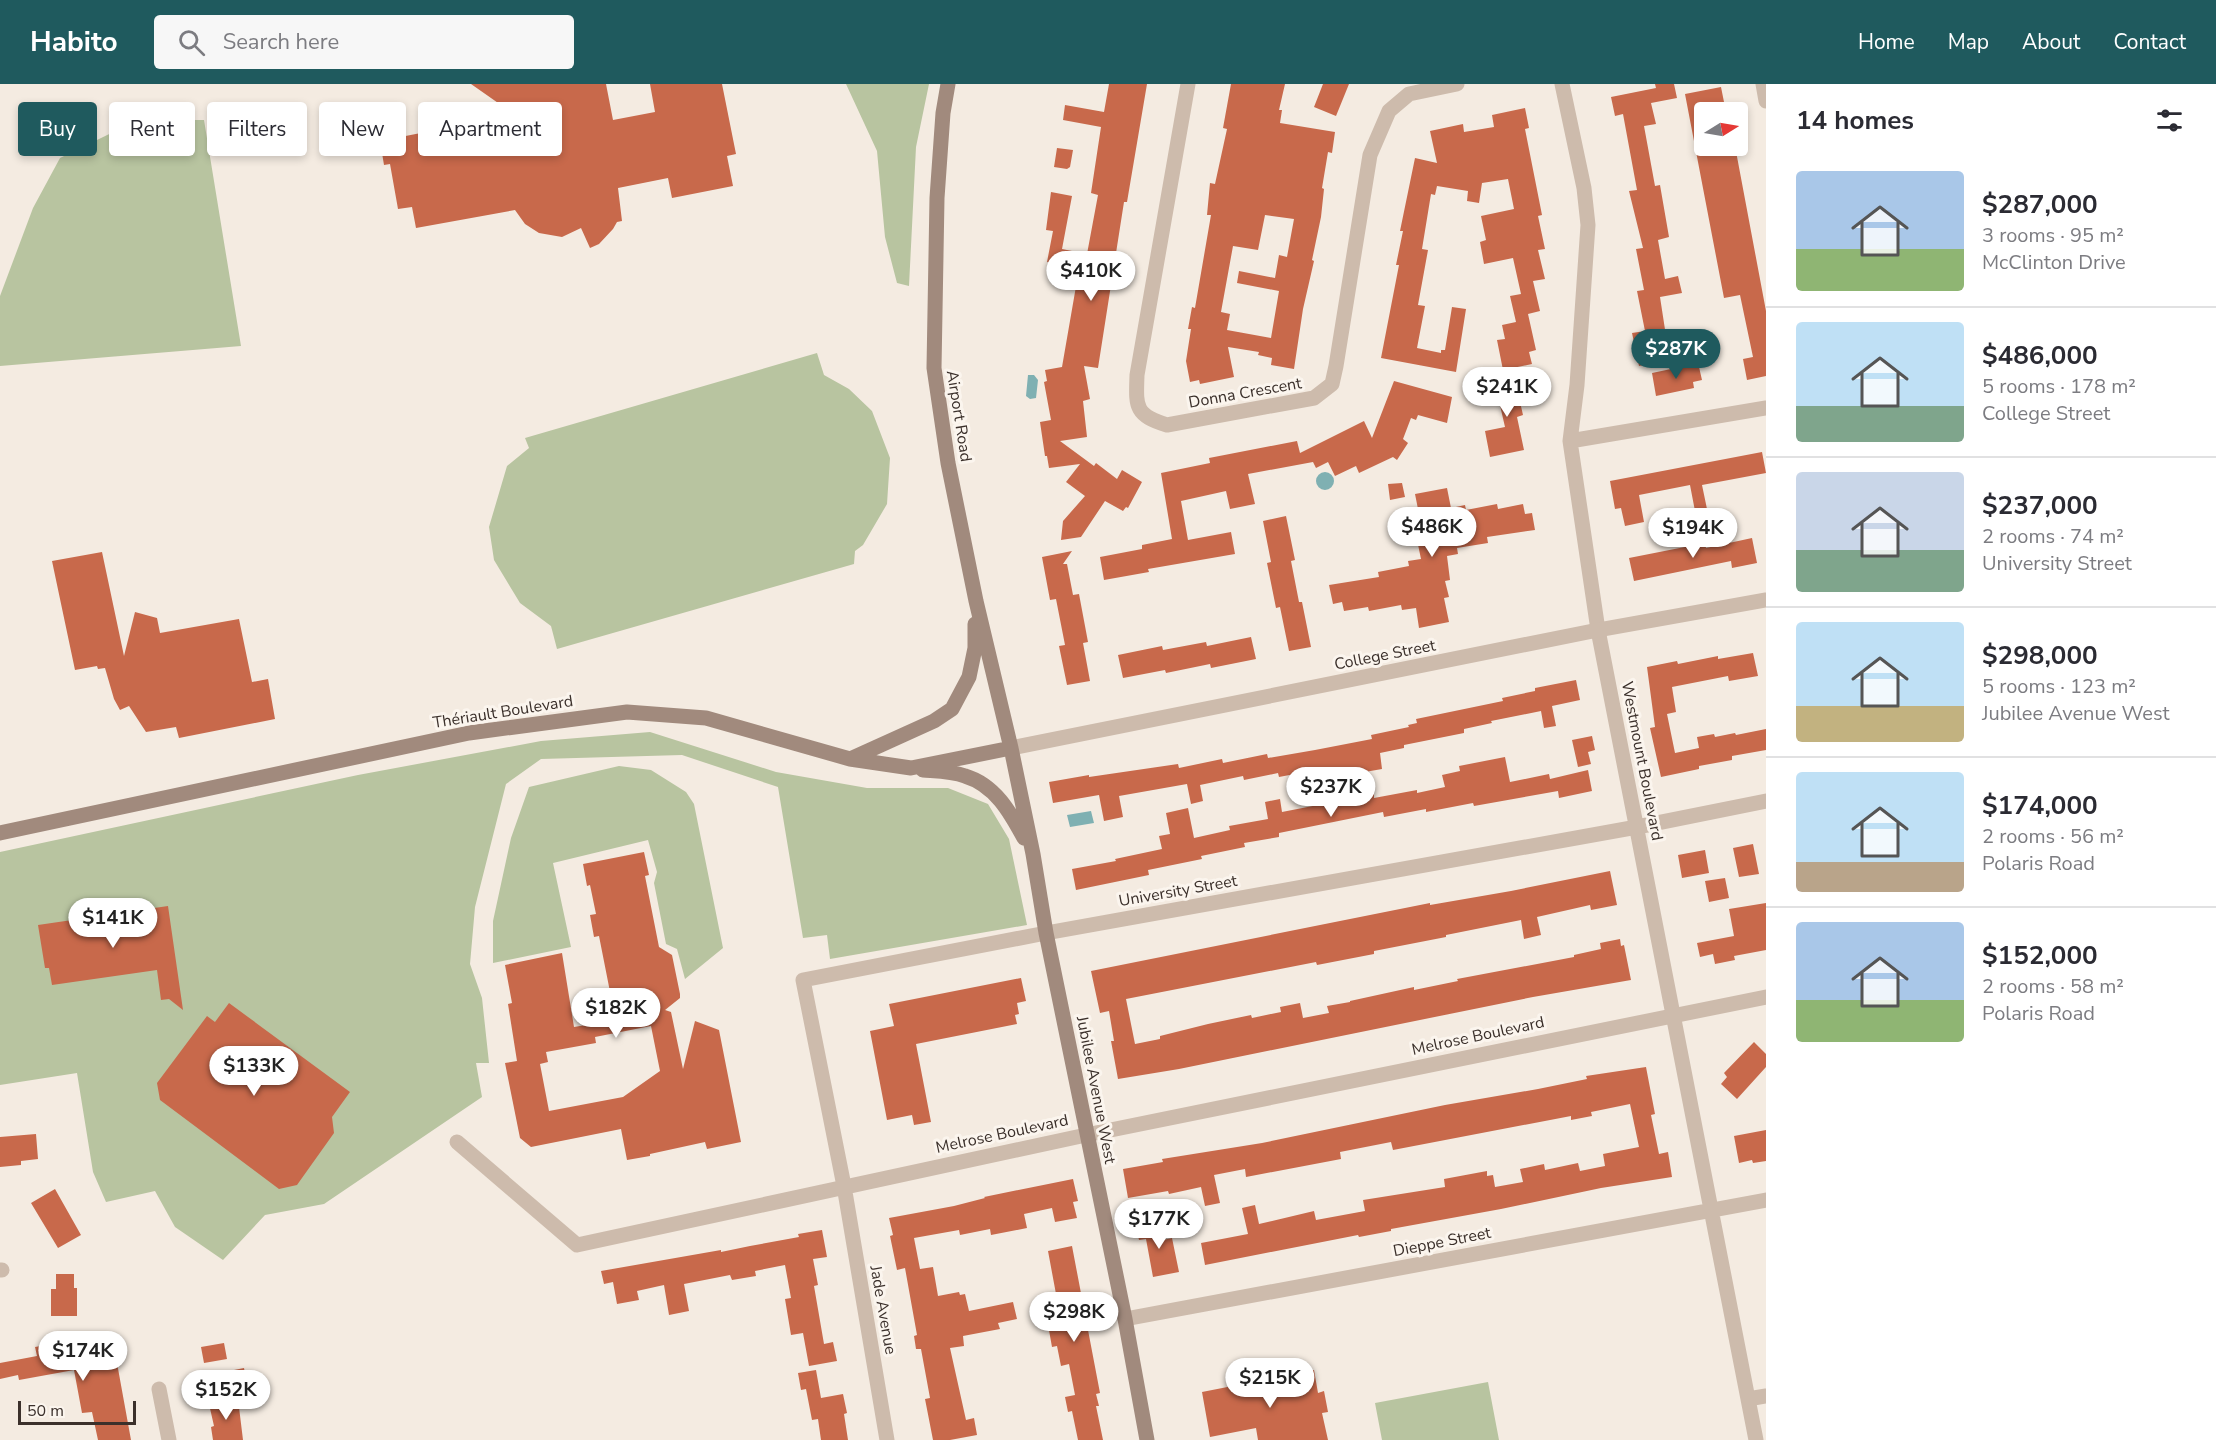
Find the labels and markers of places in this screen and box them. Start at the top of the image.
pin: $410K [1049,251,1133,302]
pin: $287K [1634,329,1718,380]
pin: $241K [1465,367,1549,418]
pin: $486K [1390,507,1474,558]
pin: $194K [1651,508,1735,559]
pin: $237K [1289,767,1373,818]
pin: $141K [71,898,155,949]
pin: $182K [574,988,658,1039]
pin: $133K [212,1046,296,1097]
pin: $177K [1117,1199,1201,1250]
pin: $298K [1032,1292,1116,1343]
pin: $174K [41,1331,125,1382]
pin: $215K [1228,1358,1312,1409]
pin: $152K [184,1370,268,1421]

